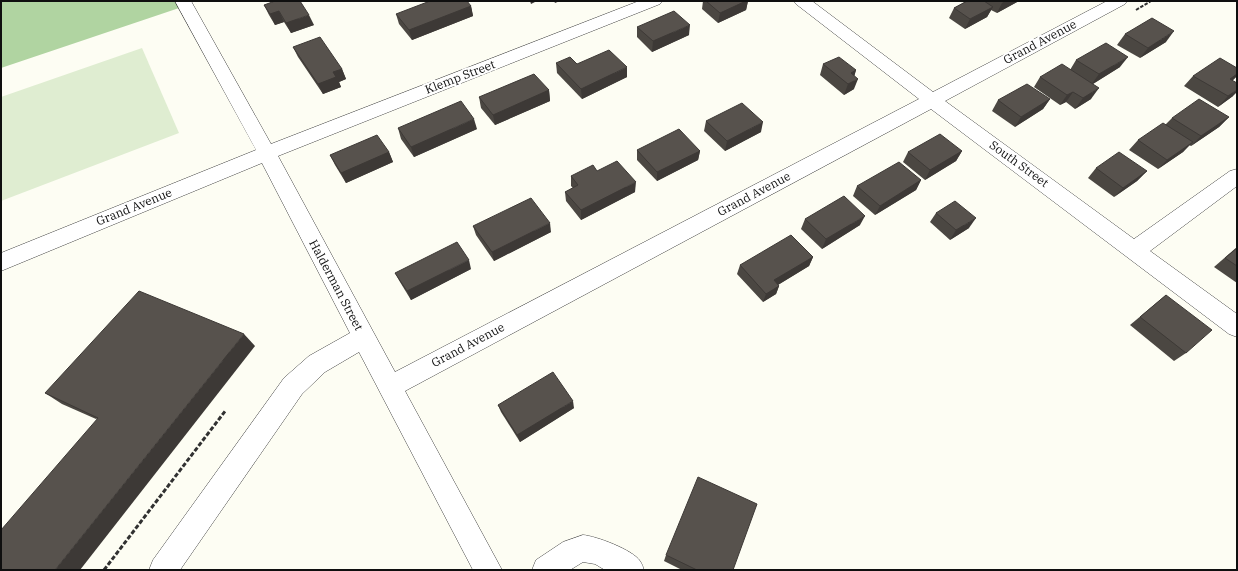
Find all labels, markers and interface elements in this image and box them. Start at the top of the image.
street label: Grand Avenue [1001,16,1079,67]
street label: Klemp Street [423,56,497,97]
street label: South Street [987,137,1052,190]
street label: Grand Avenue [715,168,793,219]
street label: Grand Avenue [94,185,174,229]
street label: Halderman Street [306,237,367,333]
street label: Grand Avenue [429,319,507,370]

